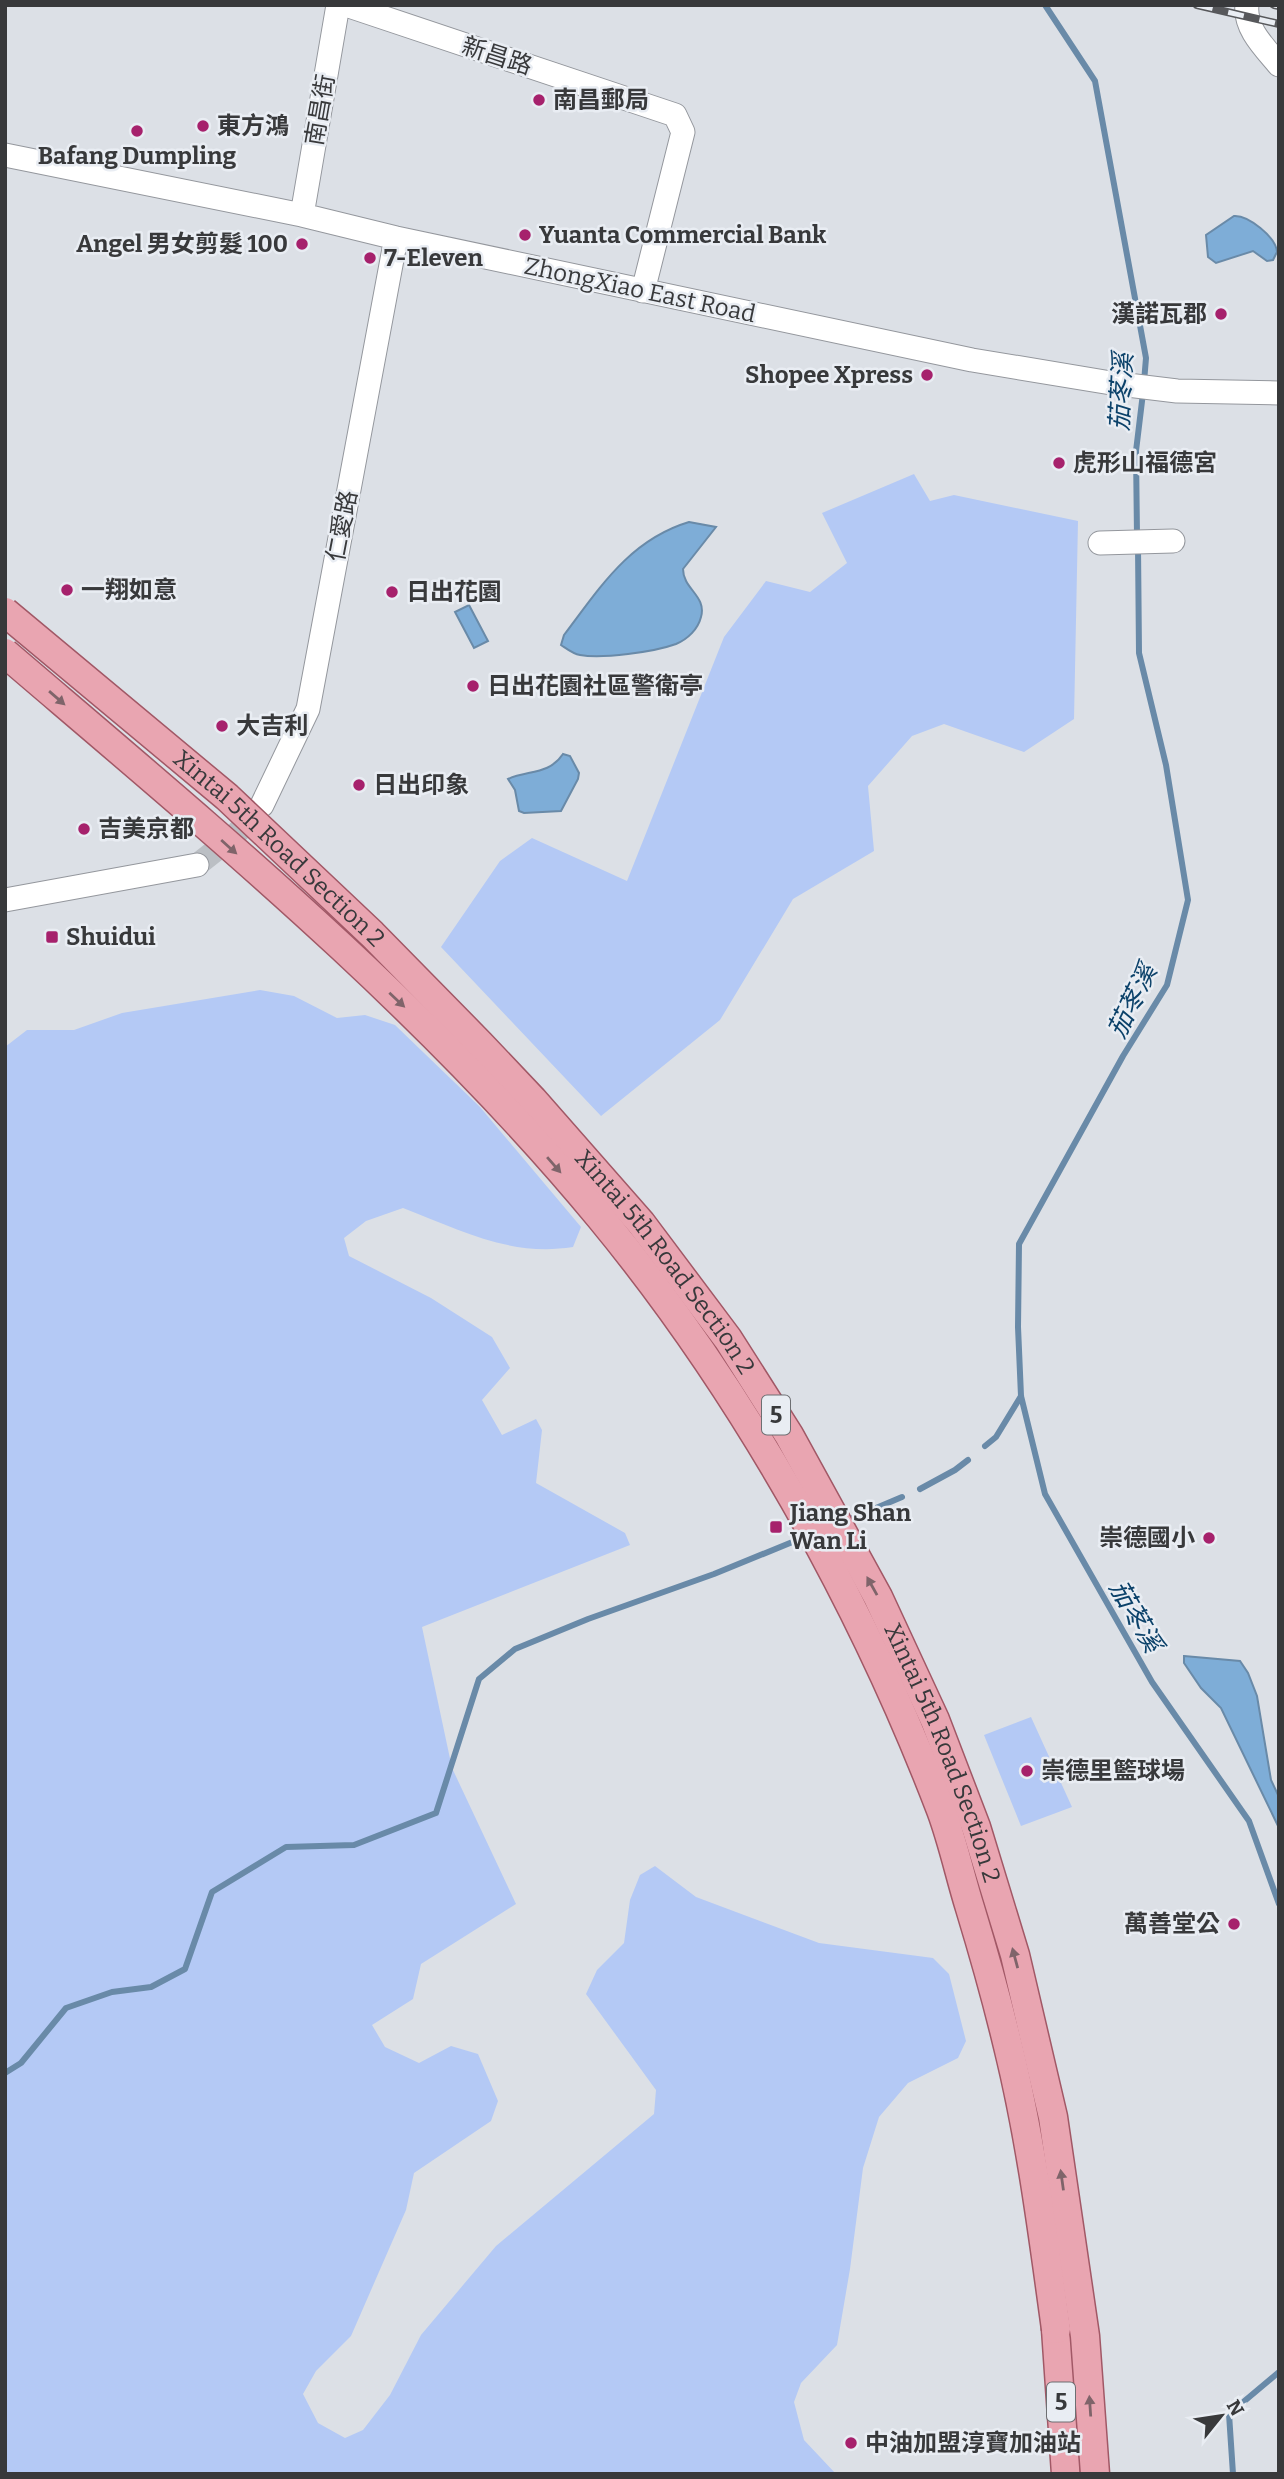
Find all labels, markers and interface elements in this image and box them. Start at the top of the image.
street label: 新昌路 [458,32,536,80]
street label: 南昌街 [300,72,340,148]
place label: 南昌郵局 [553,86,649,114]
marker: 南昌郵局 [531,92,547,108]
place label: 東方鴻 [217,112,289,140]
marker: 東方鴻 [195,118,211,134]
marker: Bafang Dumpling [129,123,145,139]
place label: Bafang Dumpling [38,142,236,170]
place label: Yuanta Commercial Bank [539,221,827,249]
marker: Yuanta Commercial Bank [517,227,533,243]
place label: Angel 男女剪髮 100 [76,230,288,258]
marker: Angel 男女剪髮 100 [294,236,310,252]
place label: 7-Eleven [384,244,483,272]
marker: 7-Eleven [362,250,378,266]
street label: ZhongXiao East Road [522,252,758,328]
place label: 漢諾瓦郡 [1111,300,1207,328]
marker: 漢諾瓦郡 [1213,306,1229,322]
water label: 茄苳溪 [1104,348,1139,432]
place label: Shopee Xpress [745,361,913,389]
marker: Shopee Xpress [919,367,935,383]
place label: 虎形山福德宮 [1073,449,1217,477]
marker: 虎形山福德宮 [1051,455,1067,471]
street label: 仁愛路 [321,488,363,564]
place label: 一翔如意 [81,576,177,604]
place label: 日出花園 [406,578,502,606]
marker: 一翔如意 [59,582,75,598]
marker: 日出花園 [384,584,400,600]
place label: 日出花園社區警衛亭 [487,672,703,700]
marker: 日出花園社區警衛亭 [465,678,481,694]
one-way arrow [48,690,66,706]
place label: 大吉利 [236,712,308,740]
marker: 大吉利 [214,718,230,734]
street label: Xintai 5th Road Section 2 [168,744,390,952]
place label: 日出印象 [373,771,469,799]
marker: 日出印象 [351,777,367,793]
place label: 吉美京都 [98,815,194,843]
marker: 吉美京都 [76,821,92,837]
one-way arrow [220,839,238,855]
place label: Shuidui [66,923,156,951]
marker: Shuidui [44,929,60,945]
water label: 茄苳溪 [1101,956,1165,1043]
one-way arrow [388,992,405,1008]
street label: Xintai 5th Road Section 2 [569,1144,761,1379]
one-way arrow [546,1156,562,1174]
road number: 5 [762,1396,790,1434]
place label: Jiang Shan Wan Li [788,1499,912,1555]
marker: Jiang Shan Wan Li [768,1519,784,1535]
place label: 崇德國小 [1099,1524,1195,1552]
marker: 崇德國小 [1201,1530,1217,1546]
water label: 茄苳溪 [1103,1575,1170,1661]
one-way arrow [866,1576,878,1596]
street label: Xintai 5th Road Section 2 [878,1619,1006,1886]
place label: 崇德里籃球場 [1041,1757,1185,1785]
marker: 崇德里籃球場 [1019,1763,1035,1779]
place label: 萬善堂公 [1124,1910,1220,1938]
marker: 萬善堂公 [1226,1916,1242,1932]
one-way arrow [1009,1946,1020,1968]
one-way arrow [1056,2169,1067,2191]
north arrow [1186,2381,1256,2451]
road number: 5 [1047,2382,1075,2422]
one-way arrow [1084,2394,1095,2416]
text: N [1222,2396,1249,2420]
place label: 中油加盟淳寶加油站 [865,2429,1081,2457]
marker: 中油加盟淳寶加油站 [843,2435,859,2451]

